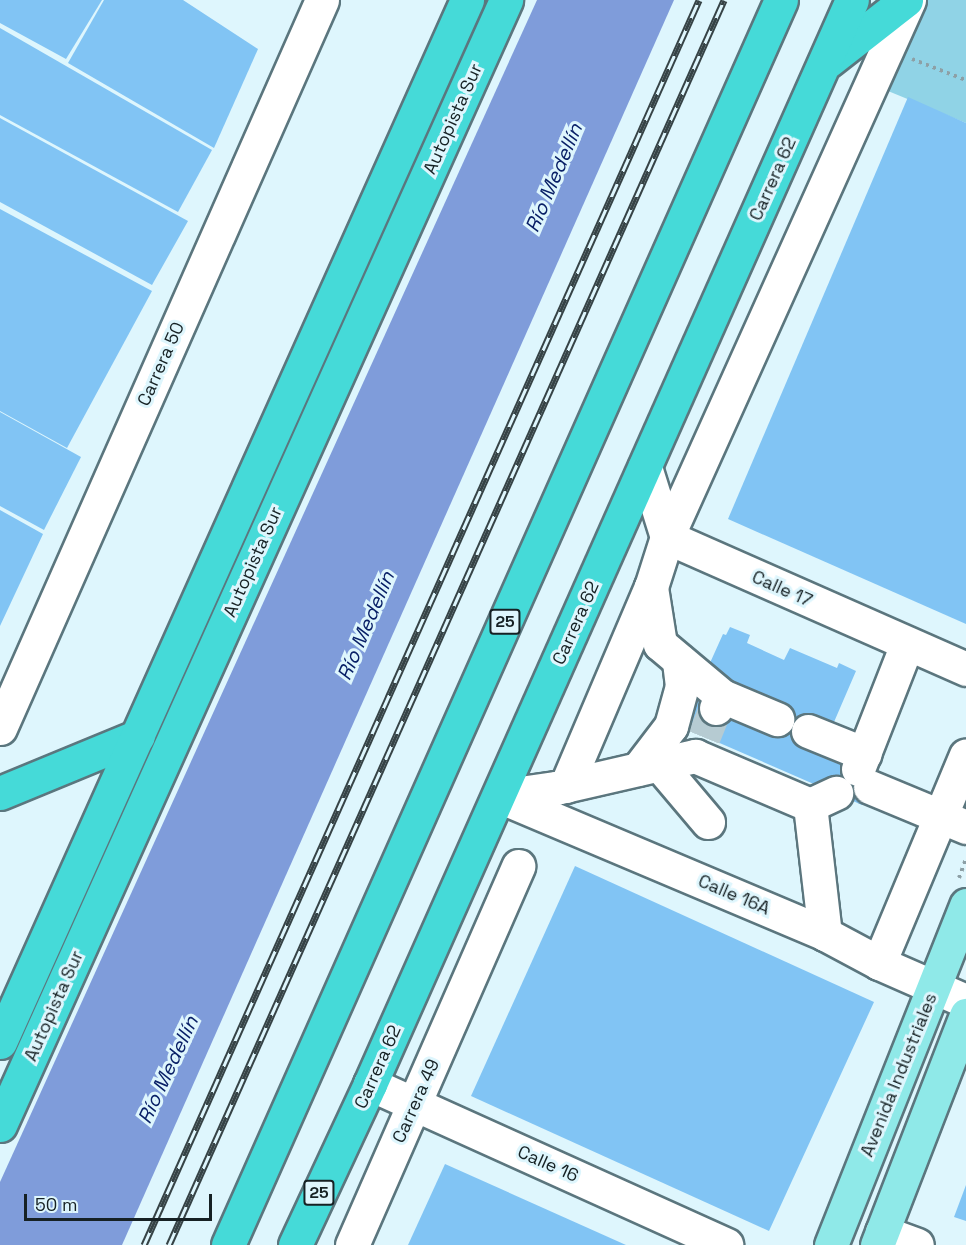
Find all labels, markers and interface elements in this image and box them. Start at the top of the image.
street label: Autopista Sur [419,60,487,178]
water label: Río Medellín [520,120,588,236]
street label: Carrera 62 [745,134,801,224]
street label: Carrera 50 [133,319,189,409]
street label: Autopista Sur [219,503,287,621]
street label: Calle 17 [749,566,815,612]
water label: Río Medellín [332,568,400,684]
street label: Carrera 62 [548,578,604,668]
road number: 25 [488,609,522,635]
street label: Calle 16A [695,870,773,920]
street label: Autopista Sur [20,947,88,1065]
street label: Avenida Industriales [856,990,942,1160]
water label: Río Medellín [133,1012,203,1128]
street label: Carrera 62 [350,1022,406,1112]
street label: Carrera 49 [388,1056,444,1146]
street label: Calle 16 [514,1141,582,1187]
road number: 25 [302,1180,336,1206]
scale bar [27,1182,214,1220]
text: 50 m [35,1193,77,1216]

